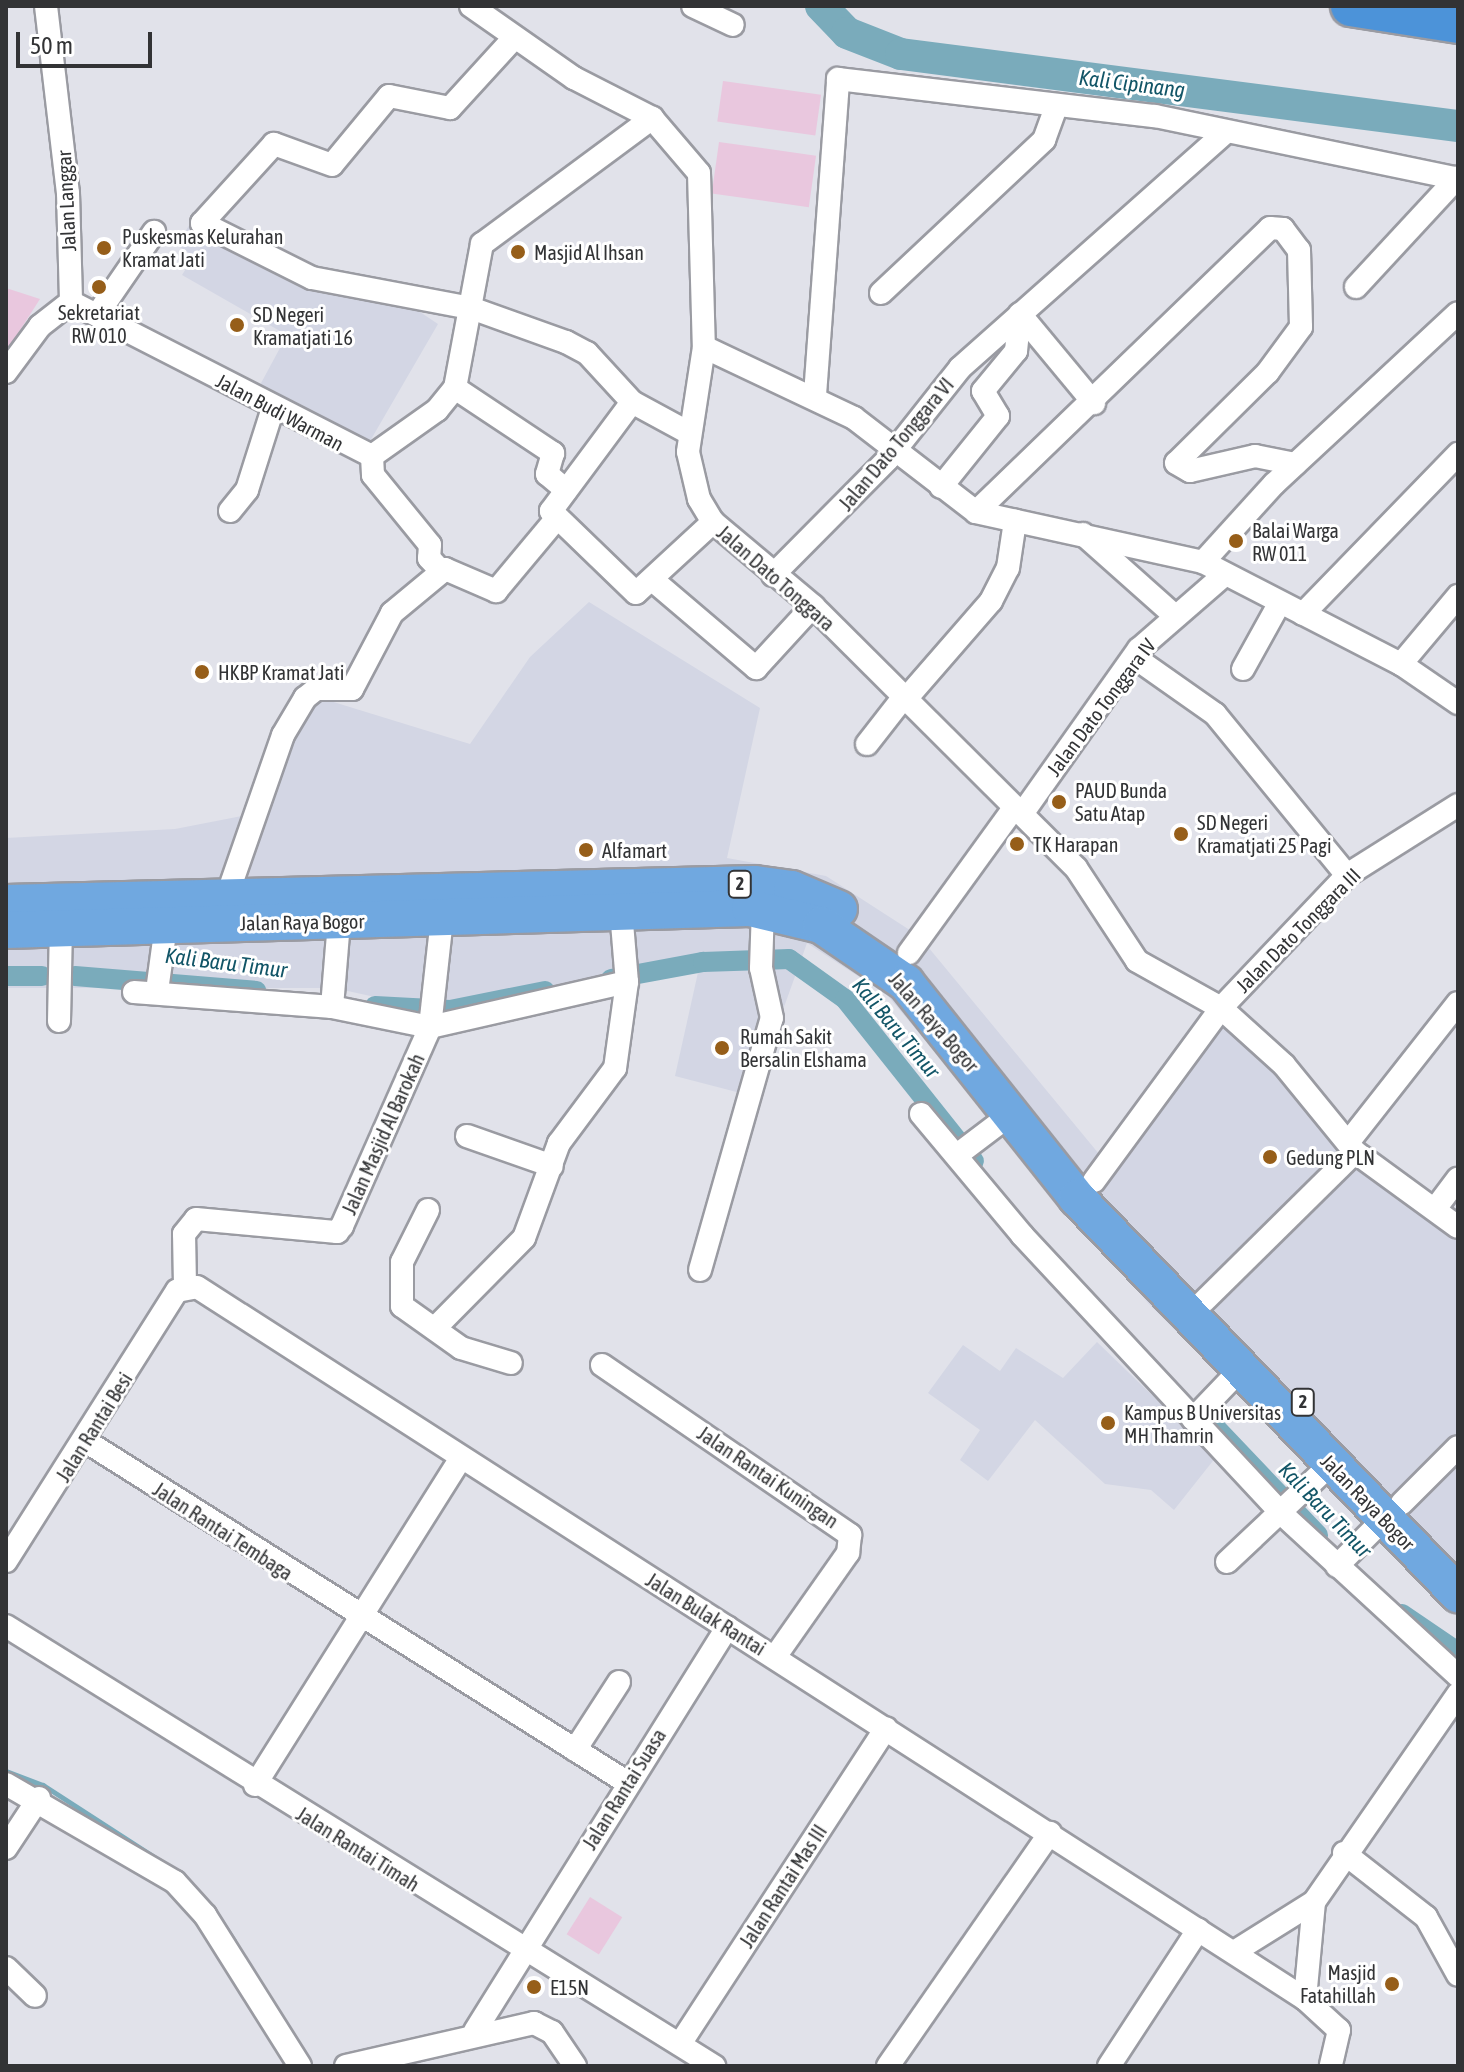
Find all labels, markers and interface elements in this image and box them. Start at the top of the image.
scale bar [20,16,156,66]
text: 50 m [30,32,73,59]
water label: Kali Cipinang [1077,64,1187,104]
street label: Jalan Langgar [51,150,81,252]
place label: Puskesmas Kelurahan Kramat Jati [122,224,283,271]
marker: Puskesmas Kelurahan Kramat Jati [93,237,115,259]
place label: Masjid Al Ihsan [534,240,644,264]
marker: Masjid Al Ihsan [509,243,527,261]
marker: Sekretariat RW 010 [90,278,108,296]
place label: Sekretariat RW 010 [58,300,140,347]
place label: SD Negeri Kramatjati 16 [253,302,353,349]
marker: SD Negeri Kramatjati 16 [228,316,246,334]
street label: Jalan Budi Warman [212,368,348,456]
street label: Jalan Dato Tonggara VI [834,373,958,515]
place label: Balai Warga RW 011 [1252,518,1339,565]
street label: Jalan Dato Tonggara [712,520,840,636]
marker: Balai Warga RW 011 [1227,532,1245,550]
street label: Jalan Dato Tonggara IV [1042,634,1160,780]
place label: HKBP Kramat Jati [218,660,344,684]
marker: HKBP Kramat Jati [193,663,211,681]
place label: PAUD Bunda Satu Atap [1075,778,1167,825]
marker: PAUD Bunda Satu Atap [1050,793,1068,811]
place label: SD Negeri Kramatjati 25 Pagi [1197,810,1331,857]
marker: SD Negeri Kramatjati 25 Pagi [1172,825,1190,843]
place label: TK Harapan [1033,832,1119,856]
marker: TK Harapan [1008,835,1026,853]
place label: Alfamart [602,838,667,862]
marker: Alfamart [577,841,595,859]
street label: Jalan Dato Tonggara III [1231,863,1365,997]
road number: 2 [726,870,754,898]
street label: Jalan Raya Bogor [240,909,364,935]
water label: Kali Baru Timur [164,942,288,984]
street label: Jalan Raya Bogor [884,967,984,1077]
water label: Kali Baru Timur [847,973,945,1083]
place label: Rumah Sakit Bersalin Elshama [740,1024,867,1071]
marker: Rumah Sakit Bersalin Elshama [711,1037,733,1059]
street label: Jalan Masjid Al Barokah [337,1050,429,1218]
place label: Gedung PLN [1286,1145,1375,1169]
marker: Gedung PLN [1261,1148,1279,1166]
street label: Jalan Rantai Besi [51,1368,137,1486]
road number: 2 [1289,1388,1317,1416]
place label: Kampus B Universitas MH Thamrin [1124,1400,1281,1447]
marker: Kampus B Universitas MH Thamrin [1099,1414,1117,1432]
street label: Jalan Rantai Kuningan [693,1421,843,1533]
street label: Jalan Raya Bogor [1316,1449,1420,1555]
water label: Kali Baru Timur [1273,1457,1377,1563]
street label: Jalan Rantai Tembaga [149,1477,297,1585]
street label: Jalan Bulak Rantai [642,1568,770,1660]
street label: Jalan Rantai Suasa [577,1724,671,1854]
street label: Jalan Rantai Timah [292,1802,424,1896]
street label: Jalan Rantai Mas III [734,1820,832,1952]
place label: Masjid Fatahillah [1300,1960,1376,2007]
place label: E15N [550,1975,589,1999]
marker: Masjid Fatahillah [1383,1975,1401,1993]
marker: E15N [525,1978,543,1996]

